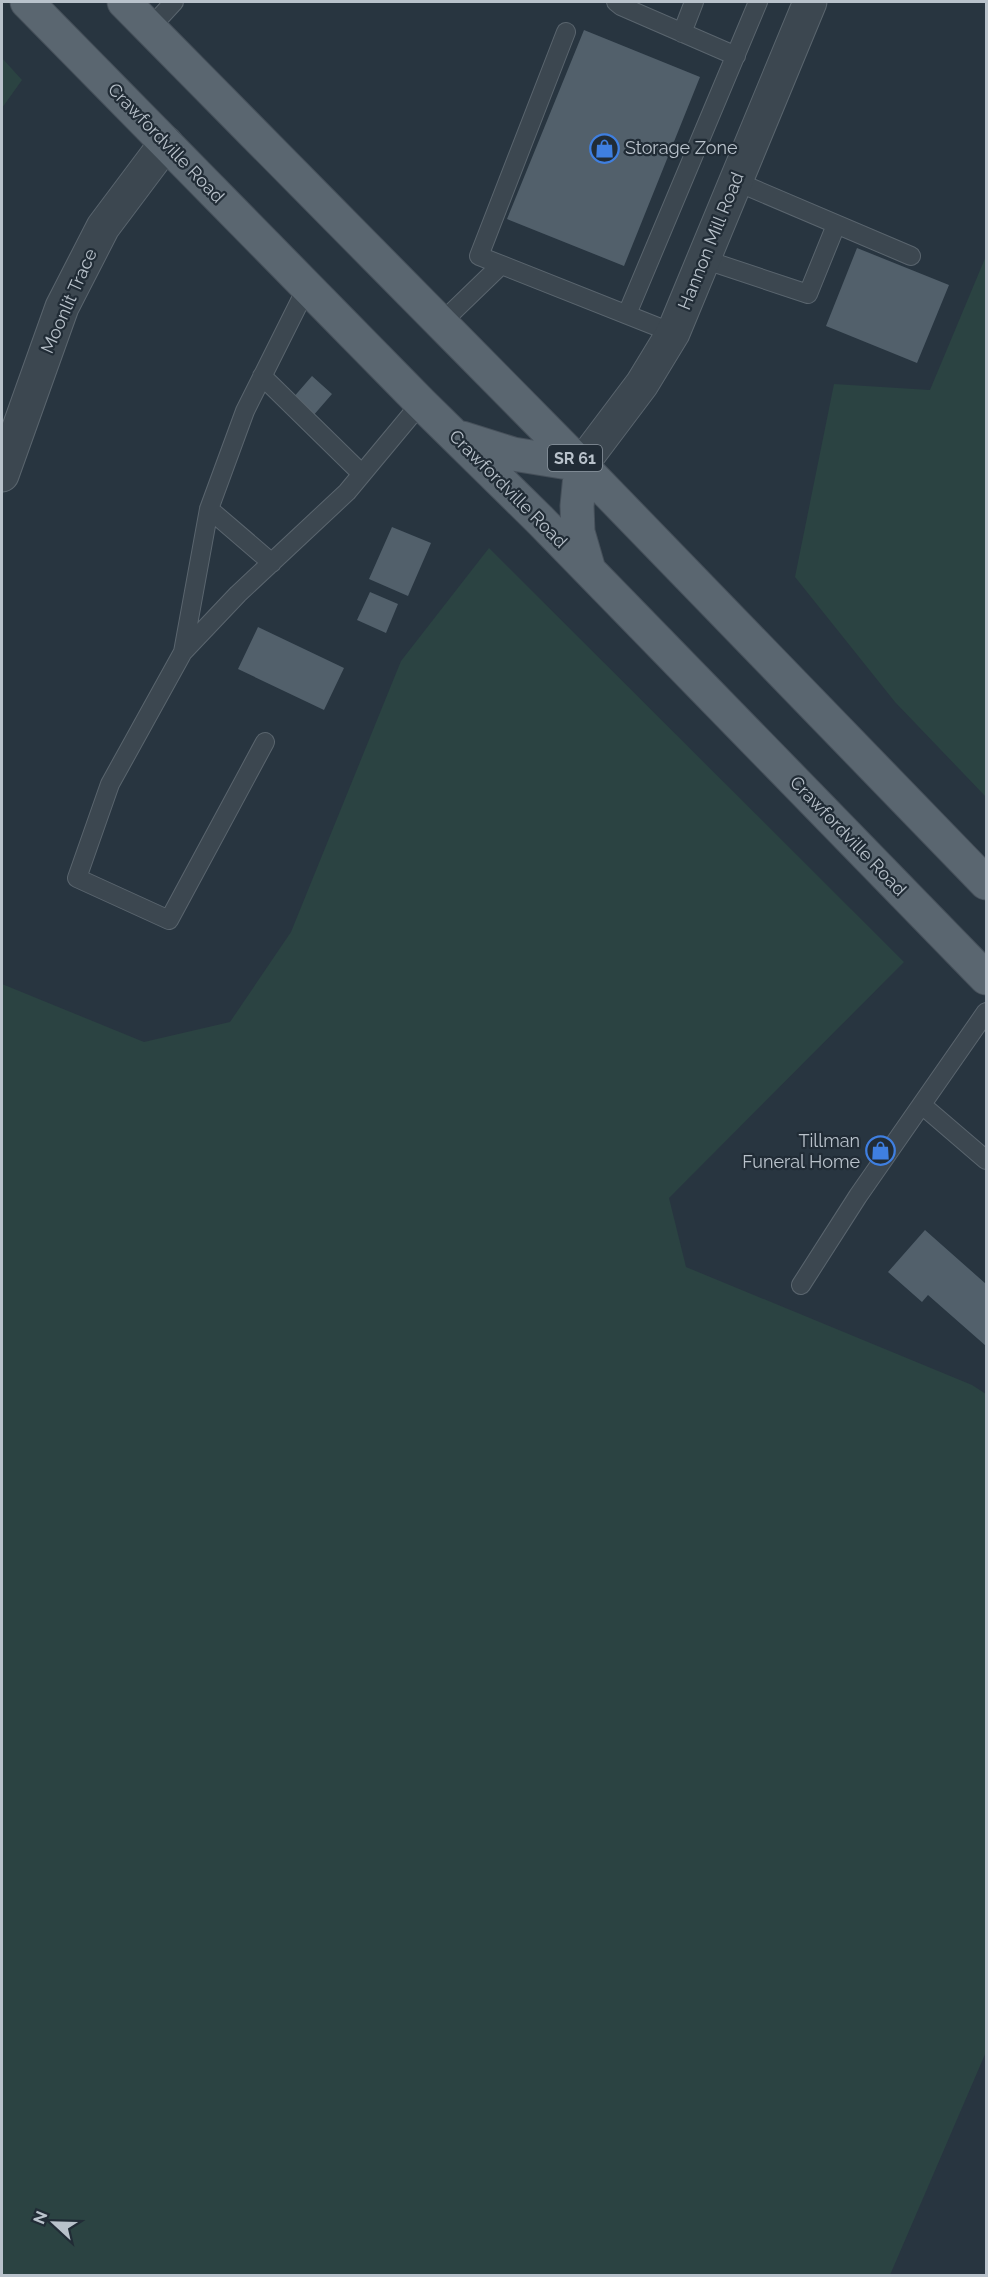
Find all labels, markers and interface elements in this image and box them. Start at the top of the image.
street label: Crawfordville Road [104,79,229,207]
shop icon: Storage Zone [588,132,620,164]
place label: Storage Zone [625,137,738,158]
street label: Hannon Mill Road [673,169,748,313]
street label: Moonlit Trace [36,245,101,356]
street label: Crawfordville Road [445,425,572,552]
road number: SR 61 [548,445,602,471]
street label: Crawfordville Road [786,772,911,900]
place label: Tillman Funeral Home [742,1130,860,1172]
shop icon: Tillman Funeral Home [865,1135,897,1167]
north arrow [24,2193,84,2253]
text: N [29,2208,52,2227]

